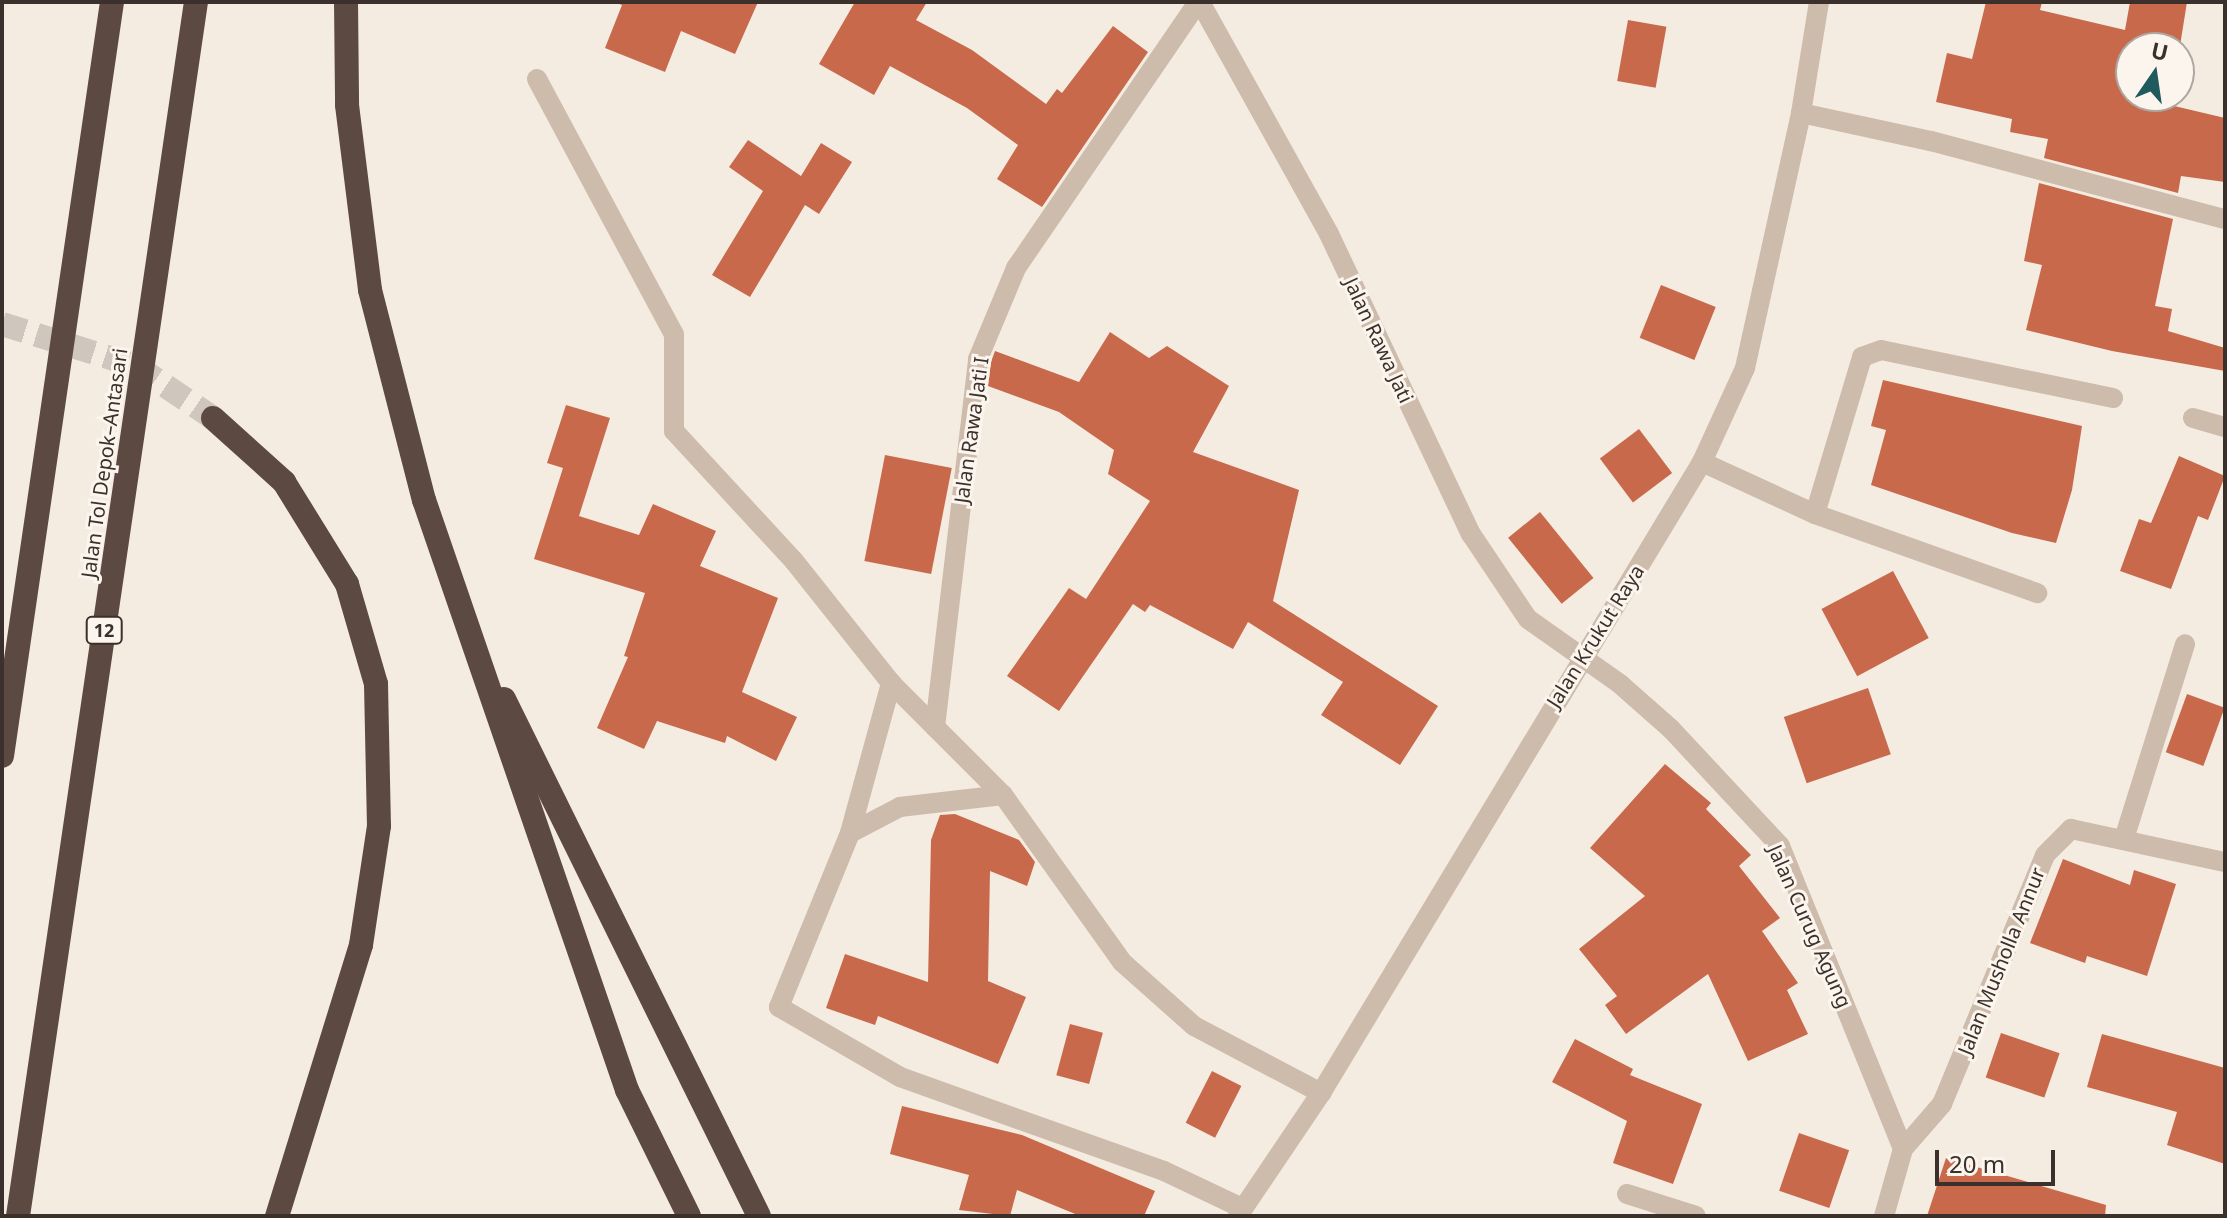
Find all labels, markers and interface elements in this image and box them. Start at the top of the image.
north arrow [2115,32,2195,112]
text: U [2148,34,2171,67]
street label: Jalan Rawa Jati [1339,274,1419,406]
street label: Jalan Tol Depok–Antasari [76,347,132,579]
street label: Jalan Rawa Jati I [949,355,993,505]
street label: Jalan Krukut Raya [1541,560,1649,712]
road number: 12 [84,616,124,644]
street label: Jalan Curug Agung [1763,841,1857,1011]
street label: Jalan Musholla Annur [1952,864,2050,1058]
scale bar [1939,1134,2059,1184]
text: 20 m [1949,1147,2005,1180]

